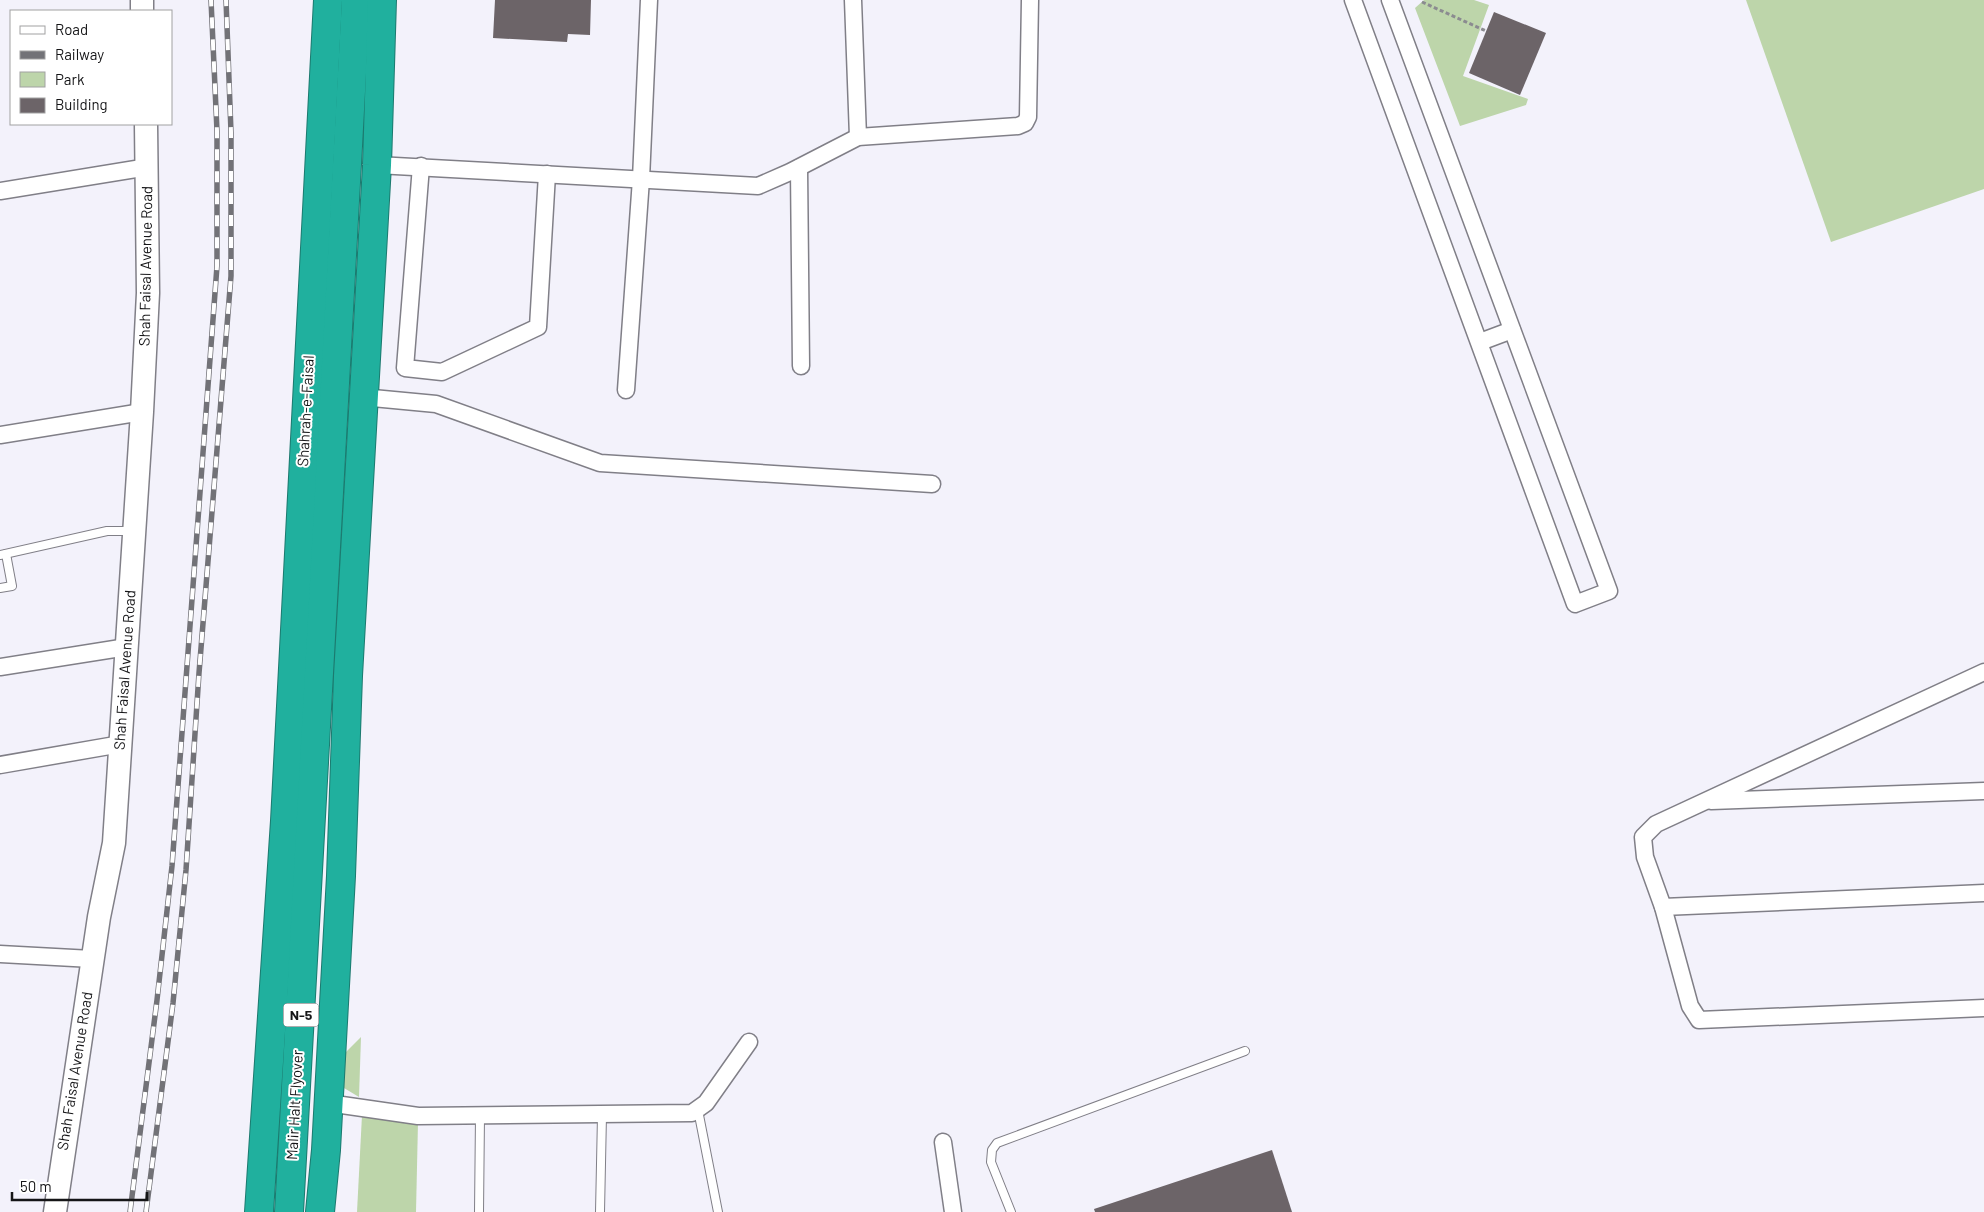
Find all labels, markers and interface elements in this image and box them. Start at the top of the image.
legend [10,10,172,125]
text: Road [55,20,88,38]
text: Railway [55,45,104,63]
text: Park [55,70,85,88]
text: Building [55,95,108,113]
street label: Shah Faisal Avenue Road [135,186,155,346]
street label: Shahrah-e-Faisal [293,355,317,467]
street label: Shah Faisal Avenue Road [109,589,139,751]
street label: Shah Faisal Avenue Road [53,990,95,1151]
road number: N-5 [284,1004,318,1026]
street label: Malir Halt Flyover [282,1049,306,1161]
scale bar [12,1170,148,1202]
text: 50 m [20,1177,52,1195]

